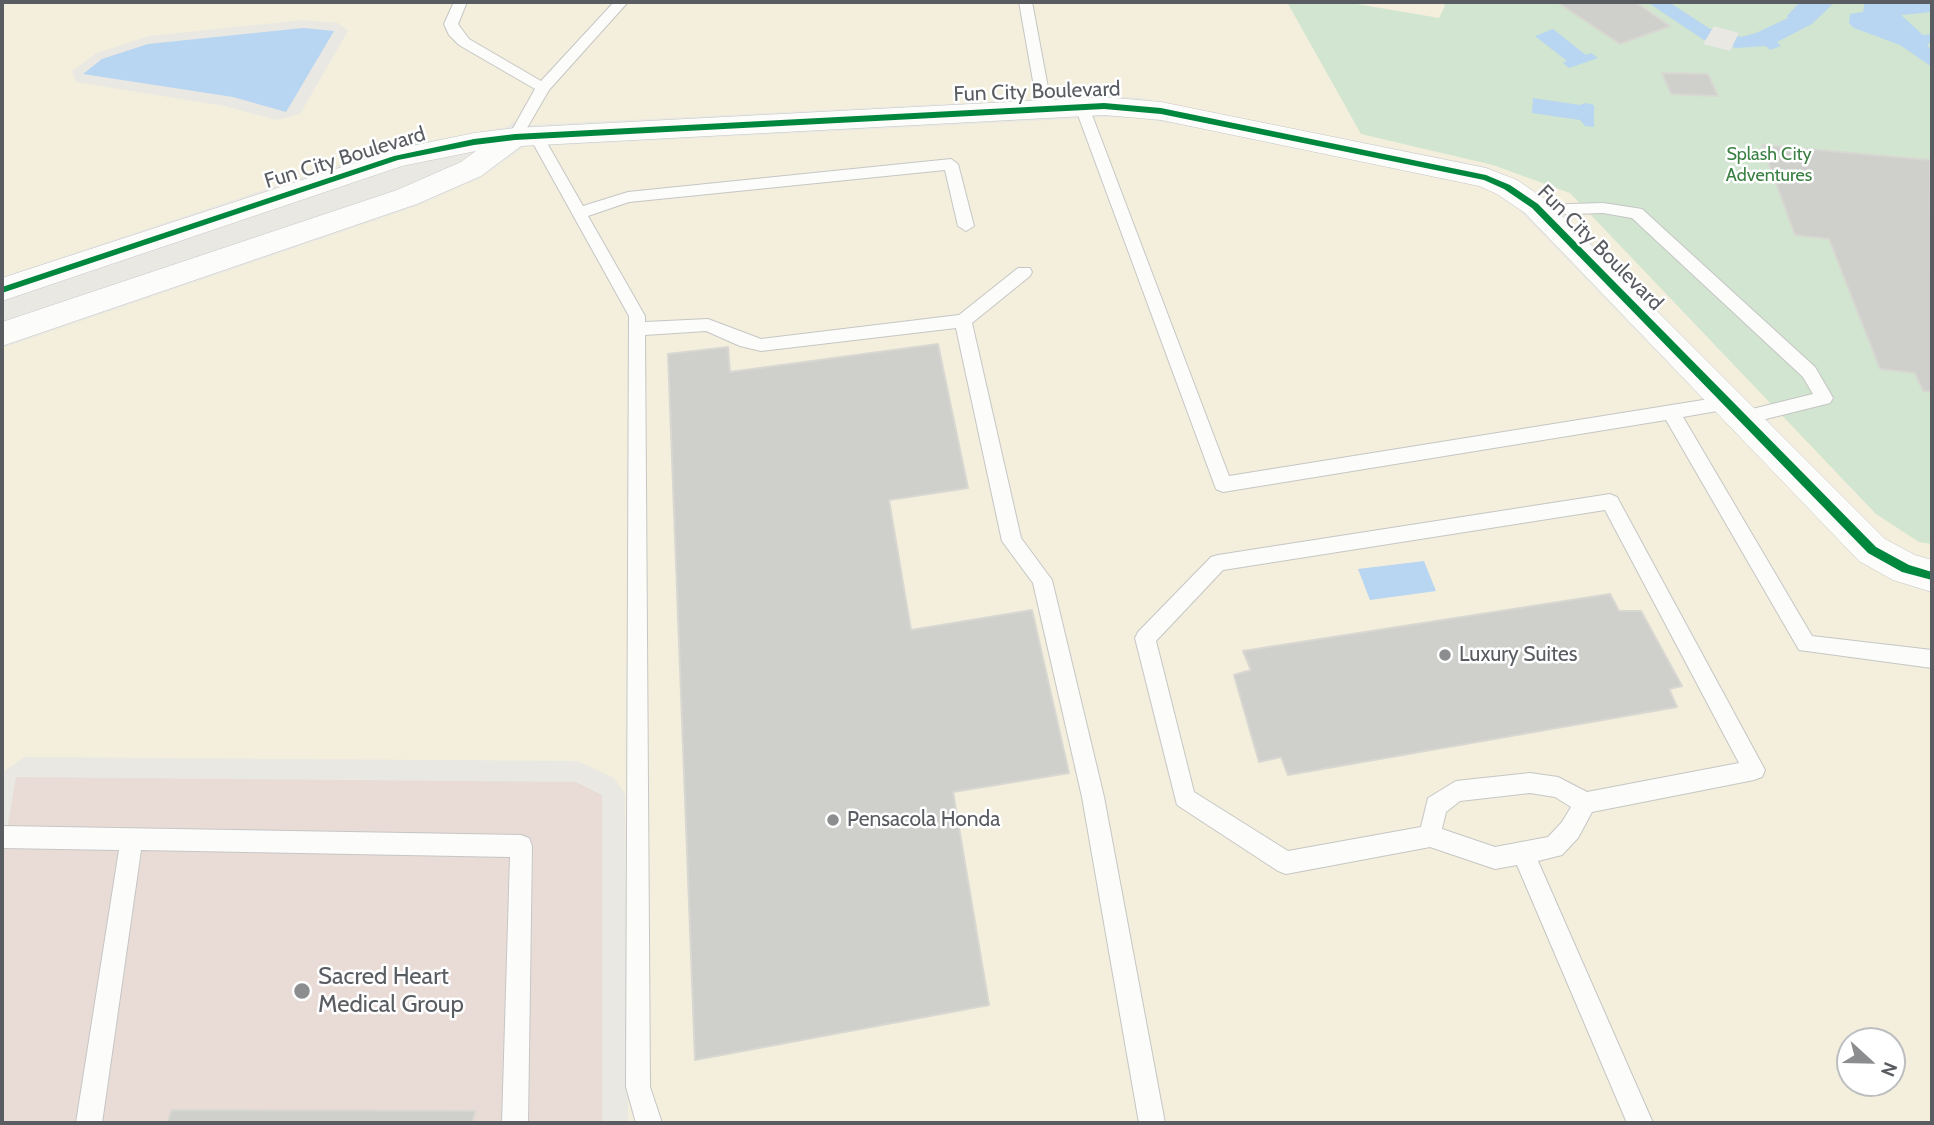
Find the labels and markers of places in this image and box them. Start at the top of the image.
place label: Luxury Suites [1459,642,1577,668]
marker: Luxury Suites [1437,647,1453,663]
place label: Pensacola Honda [847,807,1000,833]
marker: Pensacola Honda [825,812,841,828]
place label: Sacred Heart Medical Group [318,963,464,1019]
marker: Sacred Heart Medical Group [292,981,312,1001]

